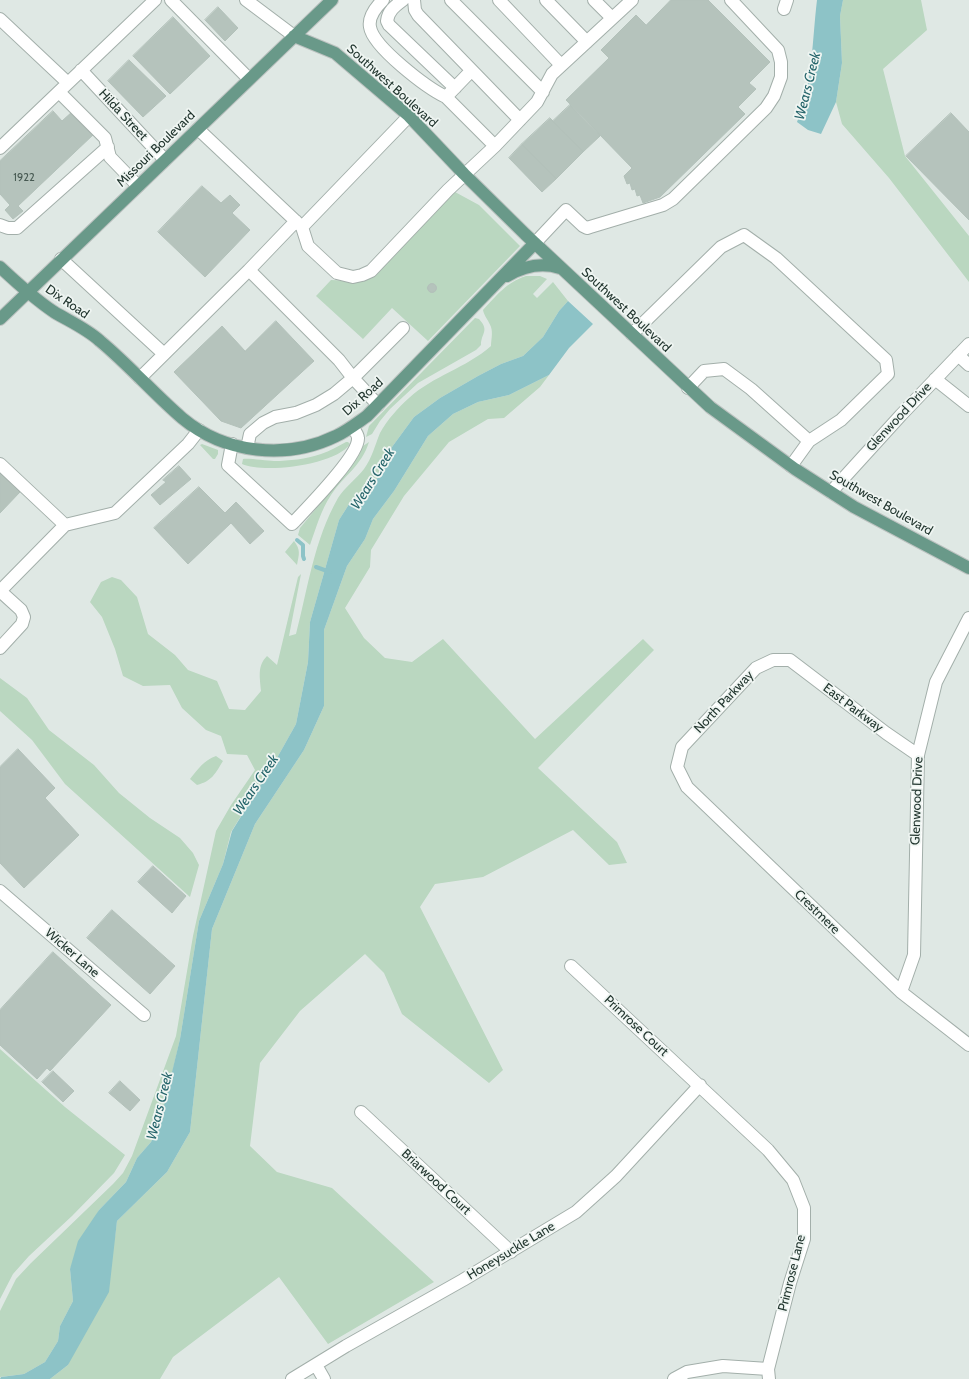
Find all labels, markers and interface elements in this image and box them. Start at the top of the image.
street label: Southwest Boulevard [343,41,441,131]
water label: Wears Creek [791,50,825,122]
street label: Hilda Street [95,86,151,144]
street label: Missouri Boulevard [114,108,198,190]
house number: 1922 [13,171,35,185]
street label: Southwest Boulevard [578,265,674,355]
street label: Dix Road [42,282,92,322]
street label: Dix Road [339,375,387,419]
street label: Glenwood Drive [863,379,935,455]
water label: Wears Creek [347,445,399,513]
street label: Southwest Boulevard [827,467,935,539]
street label: North Parkway [691,667,757,737]
street label: East Parkway [820,680,886,736]
water label: Wears Creek [230,752,282,818]
street label: Glenwood Drive [908,757,926,845]
street label: Crestmere [791,887,843,937]
street label: Wicker Lane [42,925,102,981]
street label: Primrose Court [601,992,671,1060]
water label: Wears Creek [143,1070,177,1142]
street label: Briarwood Court [398,1146,474,1218]
street label: Honeysuckle Lane [464,1219,558,1283]
street label: Primrose Lane [775,1233,809,1313]

